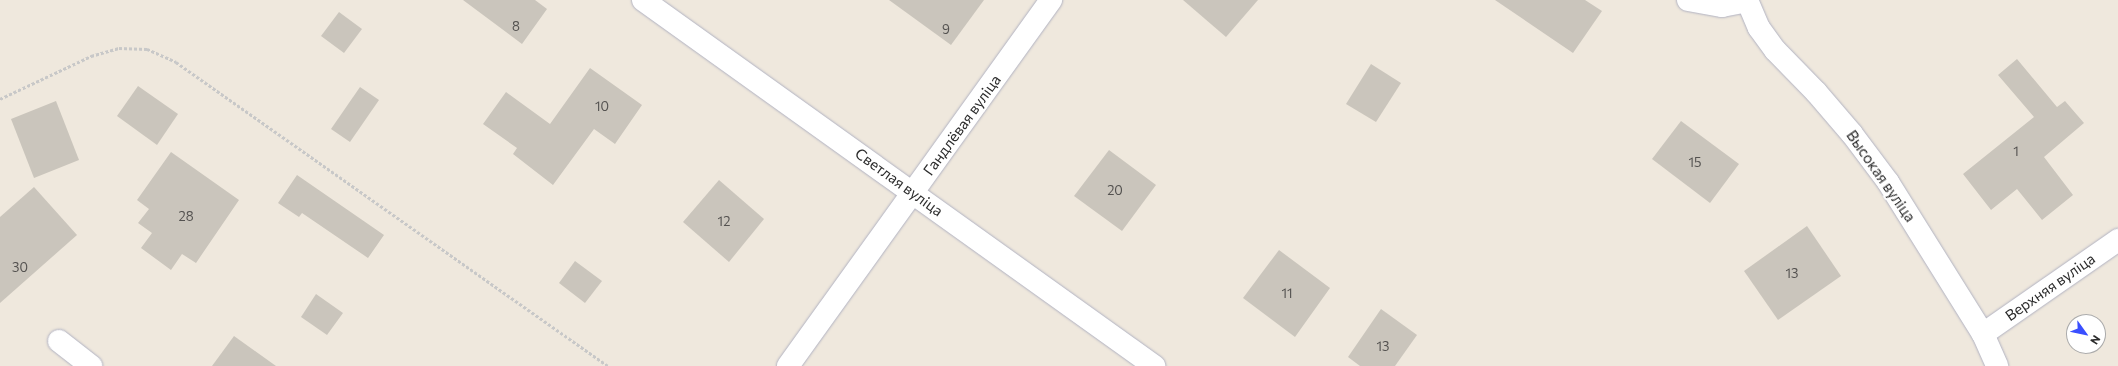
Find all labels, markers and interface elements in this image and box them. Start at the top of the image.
house number: 8 [512,18,520,34]
house number: 9 [942,21,950,37]
street label: Гандлёвая вуліца [919,71,1005,179]
house number: 10 [595,98,609,114]
street label: Высокая вуліца [1843,127,1919,225]
house number: 1 [2013,143,2019,159]
street label: Светлая вуліца [852,144,946,220]
house number: 15 [1688,154,1702,170]
house number: 20 [1107,182,1123,198]
house number: 28 [178,208,194,224]
house number: 12 [718,213,730,229]
street label: Верхняя вуліца [2002,249,2098,325]
house number: 30 [12,259,28,275]
house number: 13 [1786,265,1798,281]
house number: 11 [1281,285,1293,301]
north arrow [2066,314,2106,354]
text: N [2088,333,2103,347]
house number: 13 [1377,338,1389,354]

